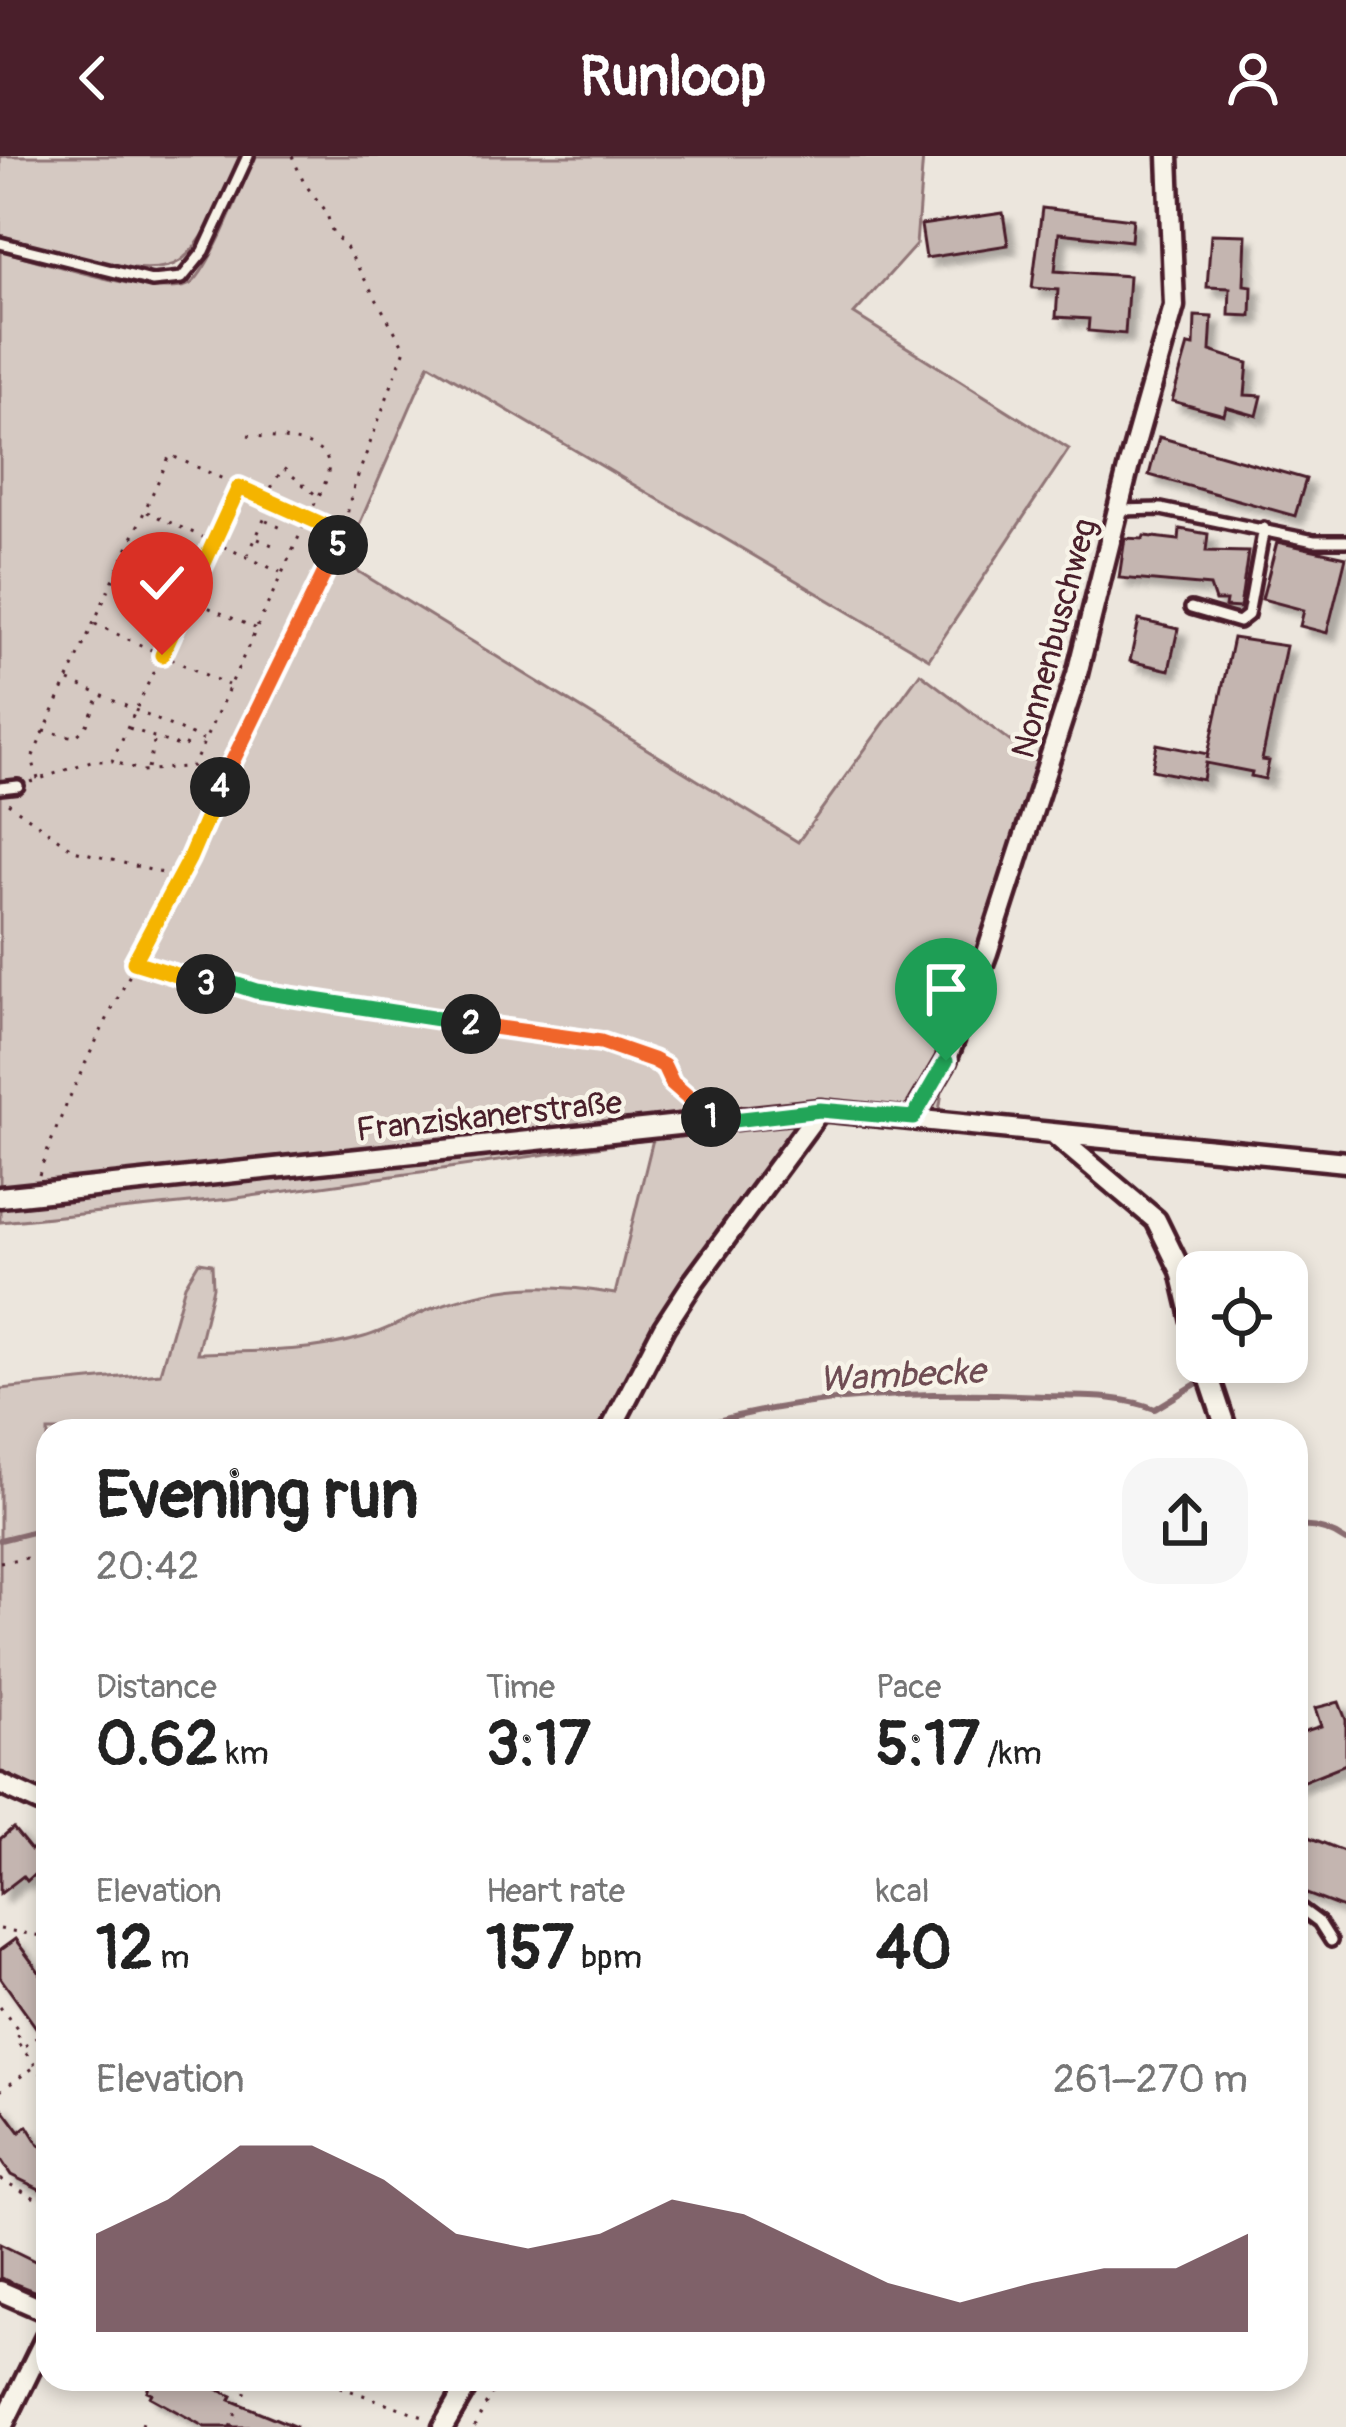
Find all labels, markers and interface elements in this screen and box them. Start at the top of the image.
text: Runloop [580,44,766,112]
icon: back [60,45,126,111]
icon: person [1220,45,1286,111]
street label: Nonnenbuschweg [1003,514,1106,763]
pin: 5 [308,515,368,575]
text: 5 [329,524,347,565]
pin [111,532,213,655]
icon: check [129,550,195,616]
pin: 4 [190,757,250,817]
text: 4 [210,766,230,807]
pin [895,938,997,1061]
pin: 3 [176,954,236,1014]
icon: arrive [913,956,979,1022]
text: 3 [197,963,215,1004]
pin: 2 [441,994,501,1054]
text: 2 [462,1003,480,1044]
street label: Franziskanerstraße [354,1082,624,1151]
pin: 1 [681,1087,741,1147]
text: 1 [705,1096,717,1137]
map controls [1176,1251,1308,1383]
button: locate [1176,1251,1308,1383]
water label: Wambecke [818,1349,989,1402]
text: Evening run [96,1455,419,1538]
button: share [1122,1458,1248,1584]
text: 20:42 [96,1542,199,1591]
text: Distance [96,1667,217,1708]
text: Time [486,1667,555,1708]
text: Pace [876,1667,941,1708]
text: 0.62 [96,1708,219,1783]
text: 3:17 [486,1708,591,1783]
text: 5:17 [876,1708,980,1783]
text: km [219,1733,269,1774]
text: /km [980,1733,1042,1774]
text: Elevation [96,1871,222,1912]
text: Heart rate [486,1871,625,1912]
text: kcal [876,1871,930,1912]
text: 12 [96,1912,153,1987]
text: 157 [486,1912,574,1987]
text: 40 [876,1912,952,1987]
text: m [153,1937,189,1978]
text: bpm [574,1937,642,1978]
text: Elevation [96,2055,245,2104]
text: 261–270 m [1053,2055,1248,2104]

